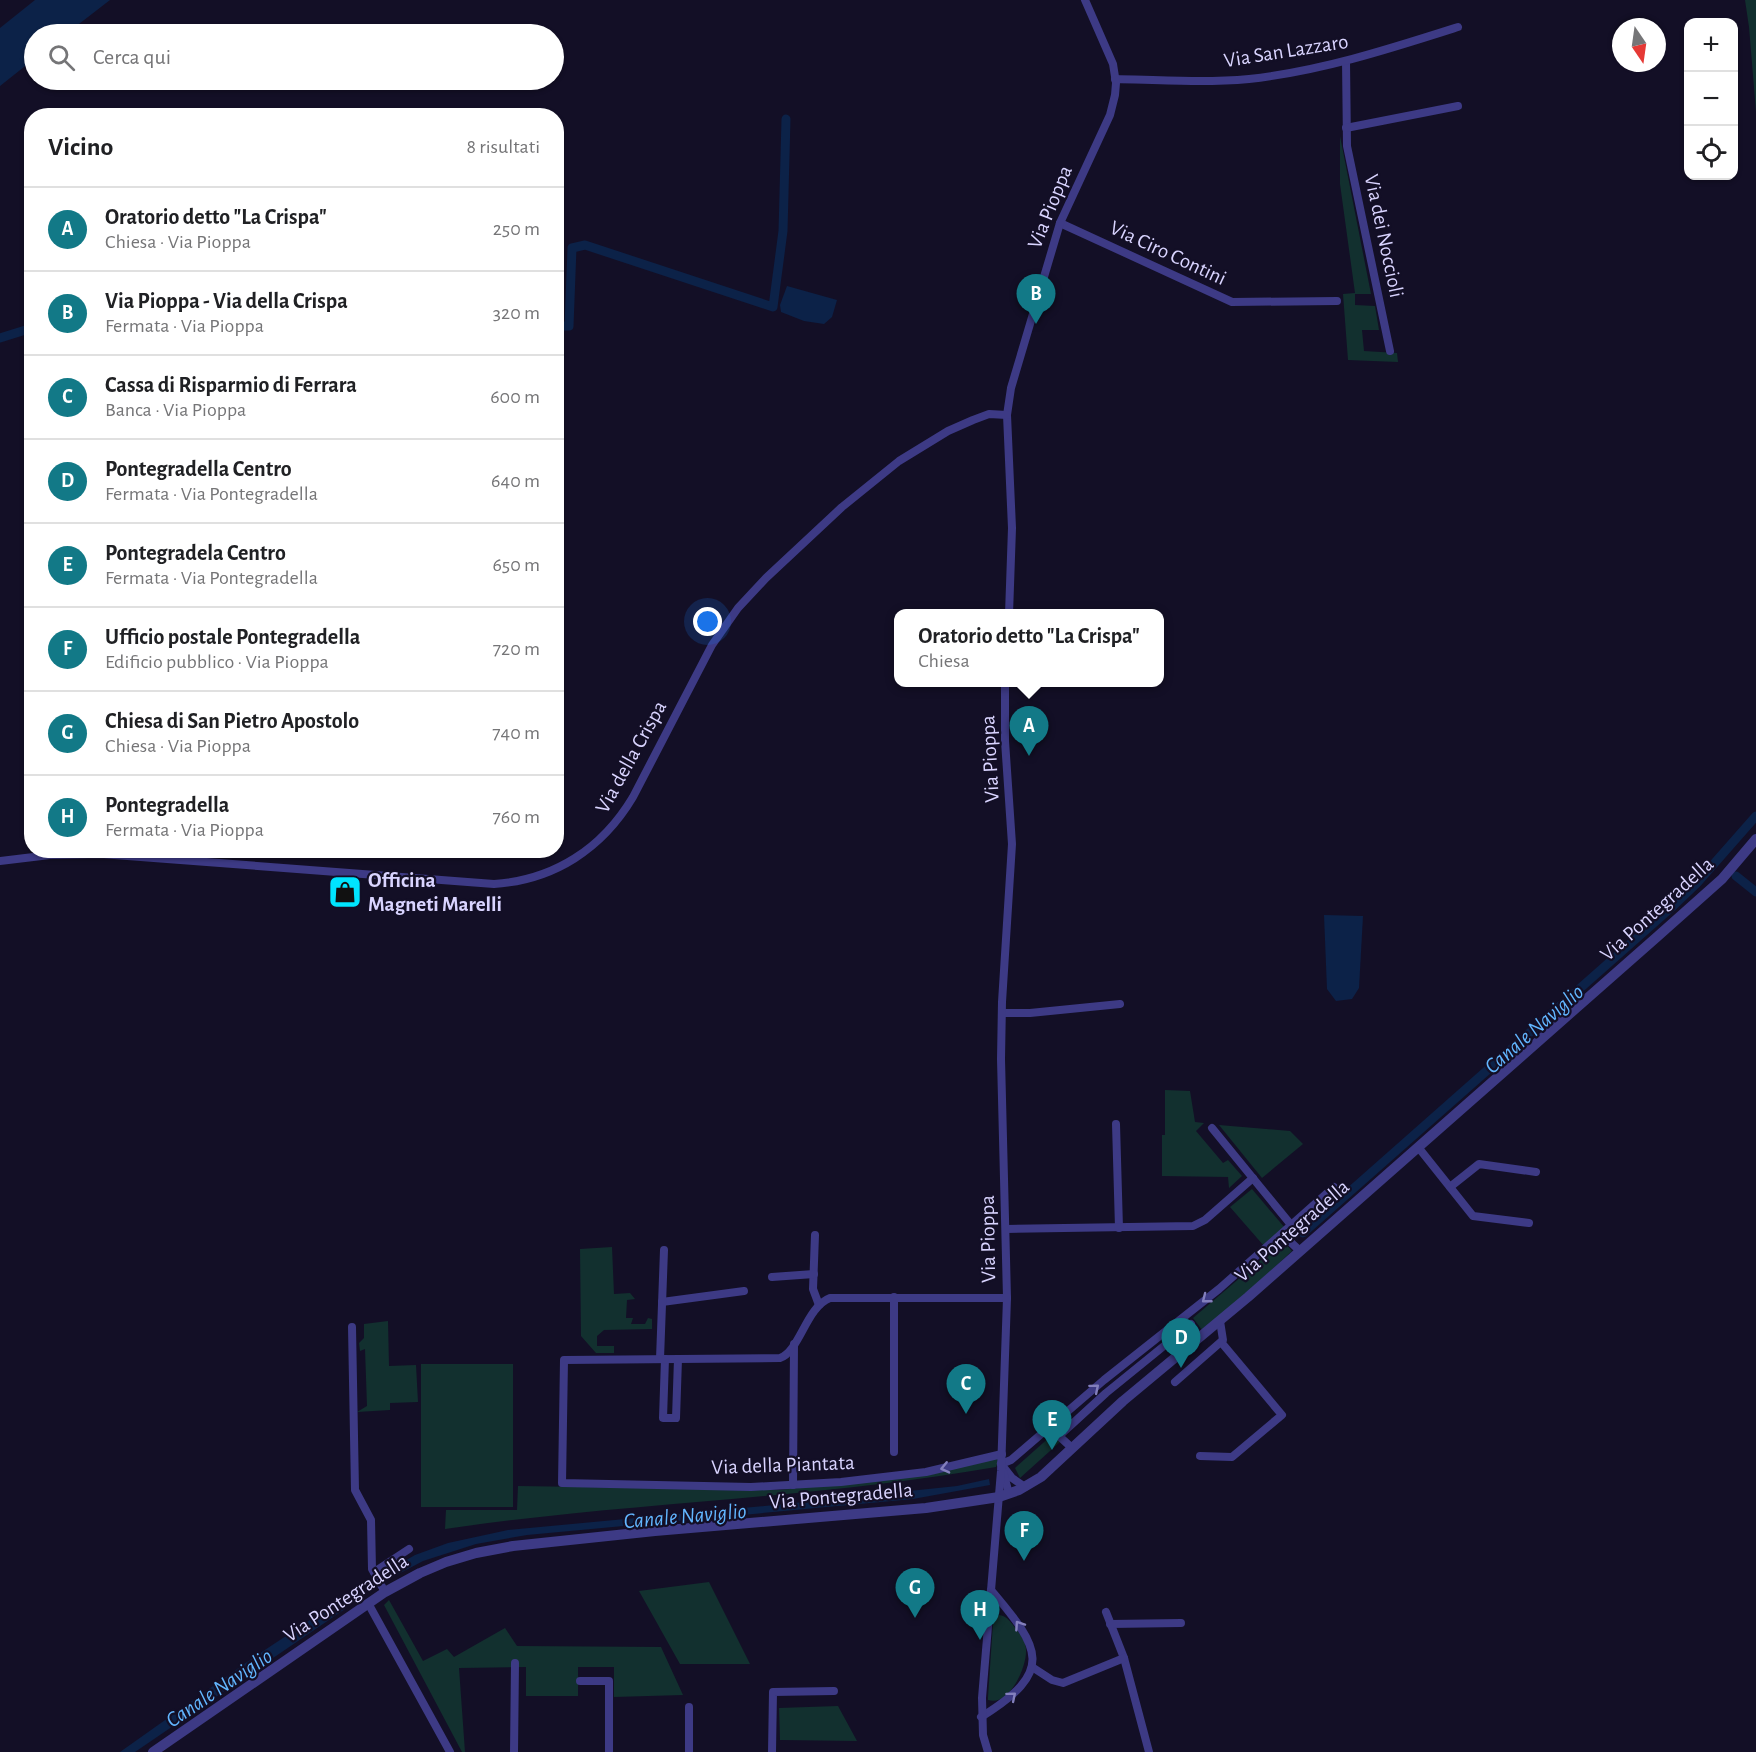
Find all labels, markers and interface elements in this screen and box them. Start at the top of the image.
north arrow [1612,18,1666,72]
map controls [1684,18,1738,180]
button: + [1684,18,1738,72]
search box [24,24,564,90]
street label: Via San Lazzaro [1222,31,1350,71]
icon: search [45,41,78,74]
text: Cerca qui [93,46,171,68]
button: − [1684,72,1738,126]
button: locate [1684,126,1738,180]
text: Vicino [48,134,113,160]
text: 8 risultati [467,137,540,157]
street label: Via Pioppa [1024,162,1076,251]
street label: Via dei Noccioli [1361,173,1407,299]
text: Oratorio detto "La Crispa" [105,206,327,228]
street label: Via Ciro Contini [1107,217,1229,289]
text: A [62,219,74,239]
text: 250 m [493,219,540,239]
text: Chiesa · Via Pioppa [105,232,251,252]
pin: B [1016,274,1056,324]
text: Via Pioppa - Via della Crispa [105,290,348,312]
text: B [62,303,73,323]
text: 320 m [493,303,540,323]
text: Fermata · Via Pioppa [105,316,264,336]
text: Cassa di Risparmio di Ferrara [105,374,357,396]
text: C [62,387,73,407]
text: 600 m [490,387,540,407]
text: Banca · Via Pioppa [105,400,246,420]
text: Pontegradella Centro [105,458,292,480]
text: D [61,471,74,491]
text: 640 m [491,471,540,491]
text: Fermata · Via Pontegradella [105,484,318,504]
text: Pontegradela Centro [105,542,286,564]
text: E [62,555,73,575]
text: 650 m [492,555,540,575]
text: Fermata · Via Pontegradella [105,568,318,588]
your location [693,607,722,636]
popup [894,609,1164,687]
text: Oratorio detto "La Crispa" [918,625,1140,647]
text: Ufficio postale Pontegradella [105,626,360,648]
text: F [63,639,72,659]
text: 720 m [493,639,540,659]
text: Chiesa [918,651,970,671]
text: Edificio pubblico · Via Pioppa [105,652,329,672]
street label: Via della Crispa [592,697,671,817]
pin: A [1010,706,1048,756]
text: Chiesa di San Pietro Apostolo [105,710,359,732]
street label: Via Pioppa [977,714,1003,803]
text: G [62,723,73,743]
text: 740 m [492,723,540,743]
text: Chiesa · Via Pioppa [105,736,251,756]
text: Pontegradella [105,794,229,816]
text: H [61,807,74,827]
text: 760 m [492,807,540,827]
text: Fermata · Via Pioppa [105,820,264,840]
street label: Via Pontegradella [1596,853,1718,965]
place label: Officina Magneti Marelli [368,870,502,915]
shop icon: Officina Magneti Marelli [327,874,363,910]
water label: Canale Naviglio [1480,980,1588,1078]
street label: Via Pontegradella [1231,1176,1353,1286]
street label: Via Pioppa [977,1195,999,1283]
one-way arrow [1202,1292,1213,1303]
pin: D [1162,1318,1200,1368]
pin: C [946,1364,986,1414]
one-way arrow [1088,1384,1099,1395]
pin: E [1032,1400,1072,1450]
street label: Via della Piantata [711,1452,855,1478]
one-way arrow [940,1461,950,1474]
street label: Via Pontegradella [768,1479,914,1513]
water label: Canale Naviglio [623,1500,747,1532]
pin: F [1004,1512,1044,1561]
street label: Via Pontegradella [280,1550,412,1646]
pin: G [896,1568,934,1618]
pin: H [960,1590,1000,1640]
one-way arrow [1015,1621,1026,1632]
water label: Canale Naviglio [162,1644,276,1732]
one-way arrow [1005,1693,1016,1704]

